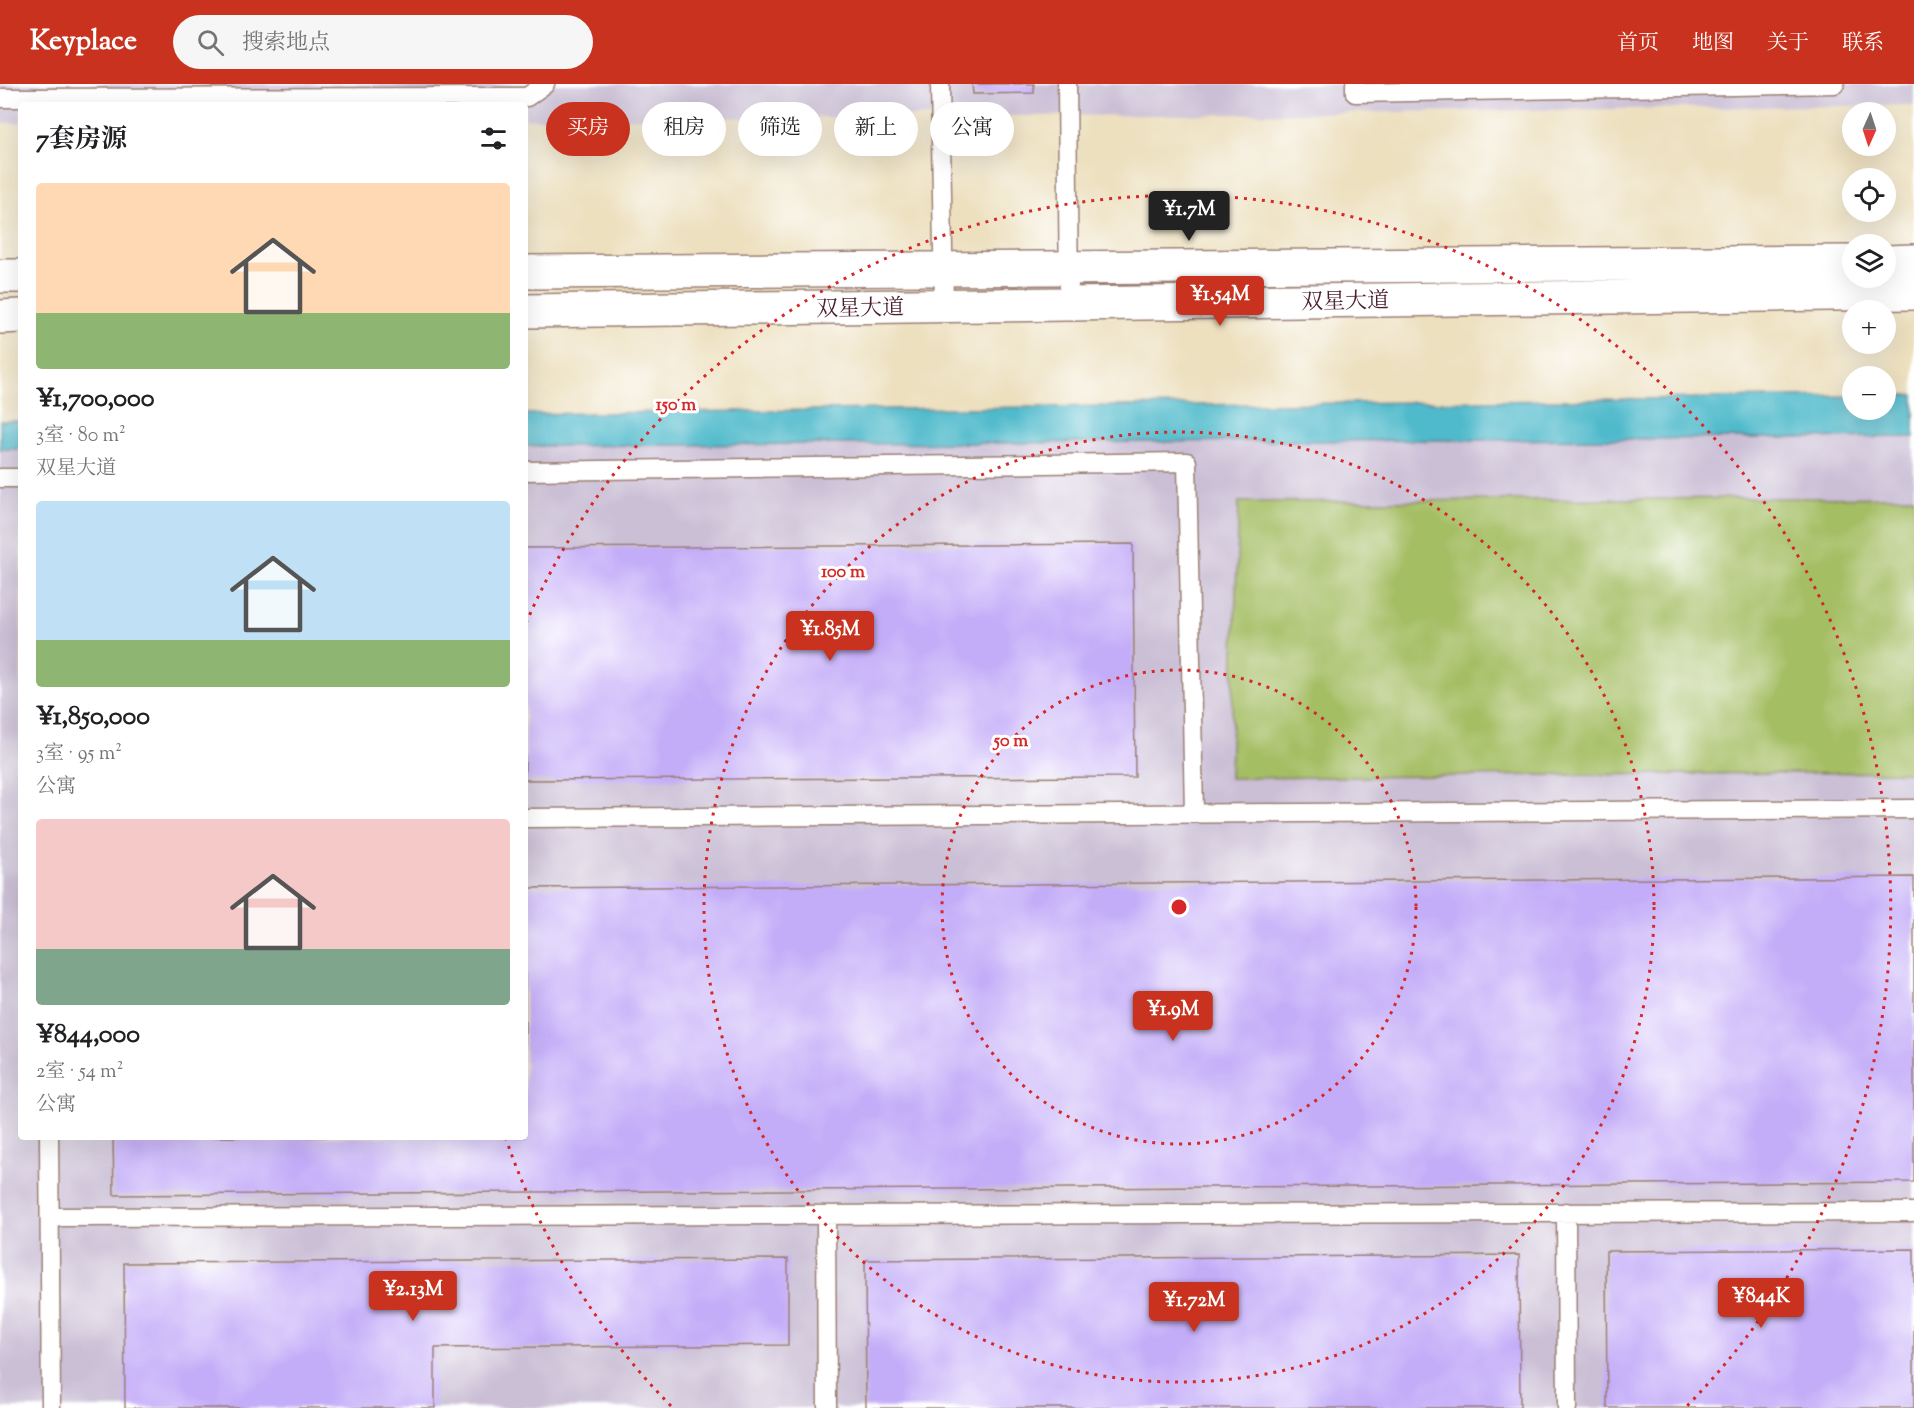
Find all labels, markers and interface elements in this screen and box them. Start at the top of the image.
search box [173,15,593,69]
text: Keyplace [30,22,137,62]
icon: search [194,26,227,59]
text: 搜索地点 [242,28,330,60]
text: 首页 [1617,29,1659,59]
text: 地图 [1692,29,1734,59]
text: 关于 [1767,29,1809,59]
text: 联系 [1842,29,1884,59]
chip: 买房 [546,102,630,156]
chip: 租房 [642,102,726,156]
chip: 筛选 [738,102,822,156]
chip: 新上 [834,102,918,156]
chip: 公寓 [930,102,1014,156]
north arrow [1842,102,1896,156]
map controls [1842,102,1896,420]
text: 7套房源 [36,122,127,159]
icon: filters [477,122,510,155]
button: locate [1842,168,1896,222]
pin: ¥1.7M [1147,191,1231,242]
text: ¥1.7M [1163,196,1215,225]
icon: home [219,222,327,330]
button: layers [1842,234,1896,288]
pin: ¥1.54M [1171,276,1269,327]
text: ¥1.54M [1190,281,1250,310]
street label: 双星大道 [1301,286,1389,320]
street label: 双星大道 [816,293,904,327]
button: + [1842,300,1896,354]
button: − [1842,366,1896,420]
text: ¥1,700,000 [36,381,154,418]
text: 150 m [656,393,696,419]
text: 3室 · 80 m² [36,422,126,451]
text: 双星大道 [36,455,116,484]
icon: home [219,540,327,648]
text: 100 m [821,560,865,586]
pin: ¥1.85M [781,611,879,662]
text: ¥1.85M [800,616,860,645]
text: ¥1,850,000 [36,699,150,736]
text: 50 m [992,729,1028,755]
text: 3室 · 95 m² [36,740,122,769]
text: 公寓 [36,773,76,802]
icon: home [219,858,327,966]
centre of rings [1169,897,1189,917]
pin: ¥1.9M [1131,991,1215,1042]
text: ¥1.9M [1147,996,1199,1025]
text: ¥844,000 [36,1017,140,1054]
text: 2室 · 54 m² [36,1058,123,1087]
text: 公寓 [36,1091,76,1120]
pin: ¥2.13M [364,1271,462,1322]
text: ¥2.13M [383,1276,443,1305]
pin: ¥844K [1719,1278,1803,1329]
pin: ¥1.72M [1145,1282,1243,1333]
text: ¥844K [1732,1283,1790,1312]
text: ¥1.72M [1163,1287,1225,1316]

